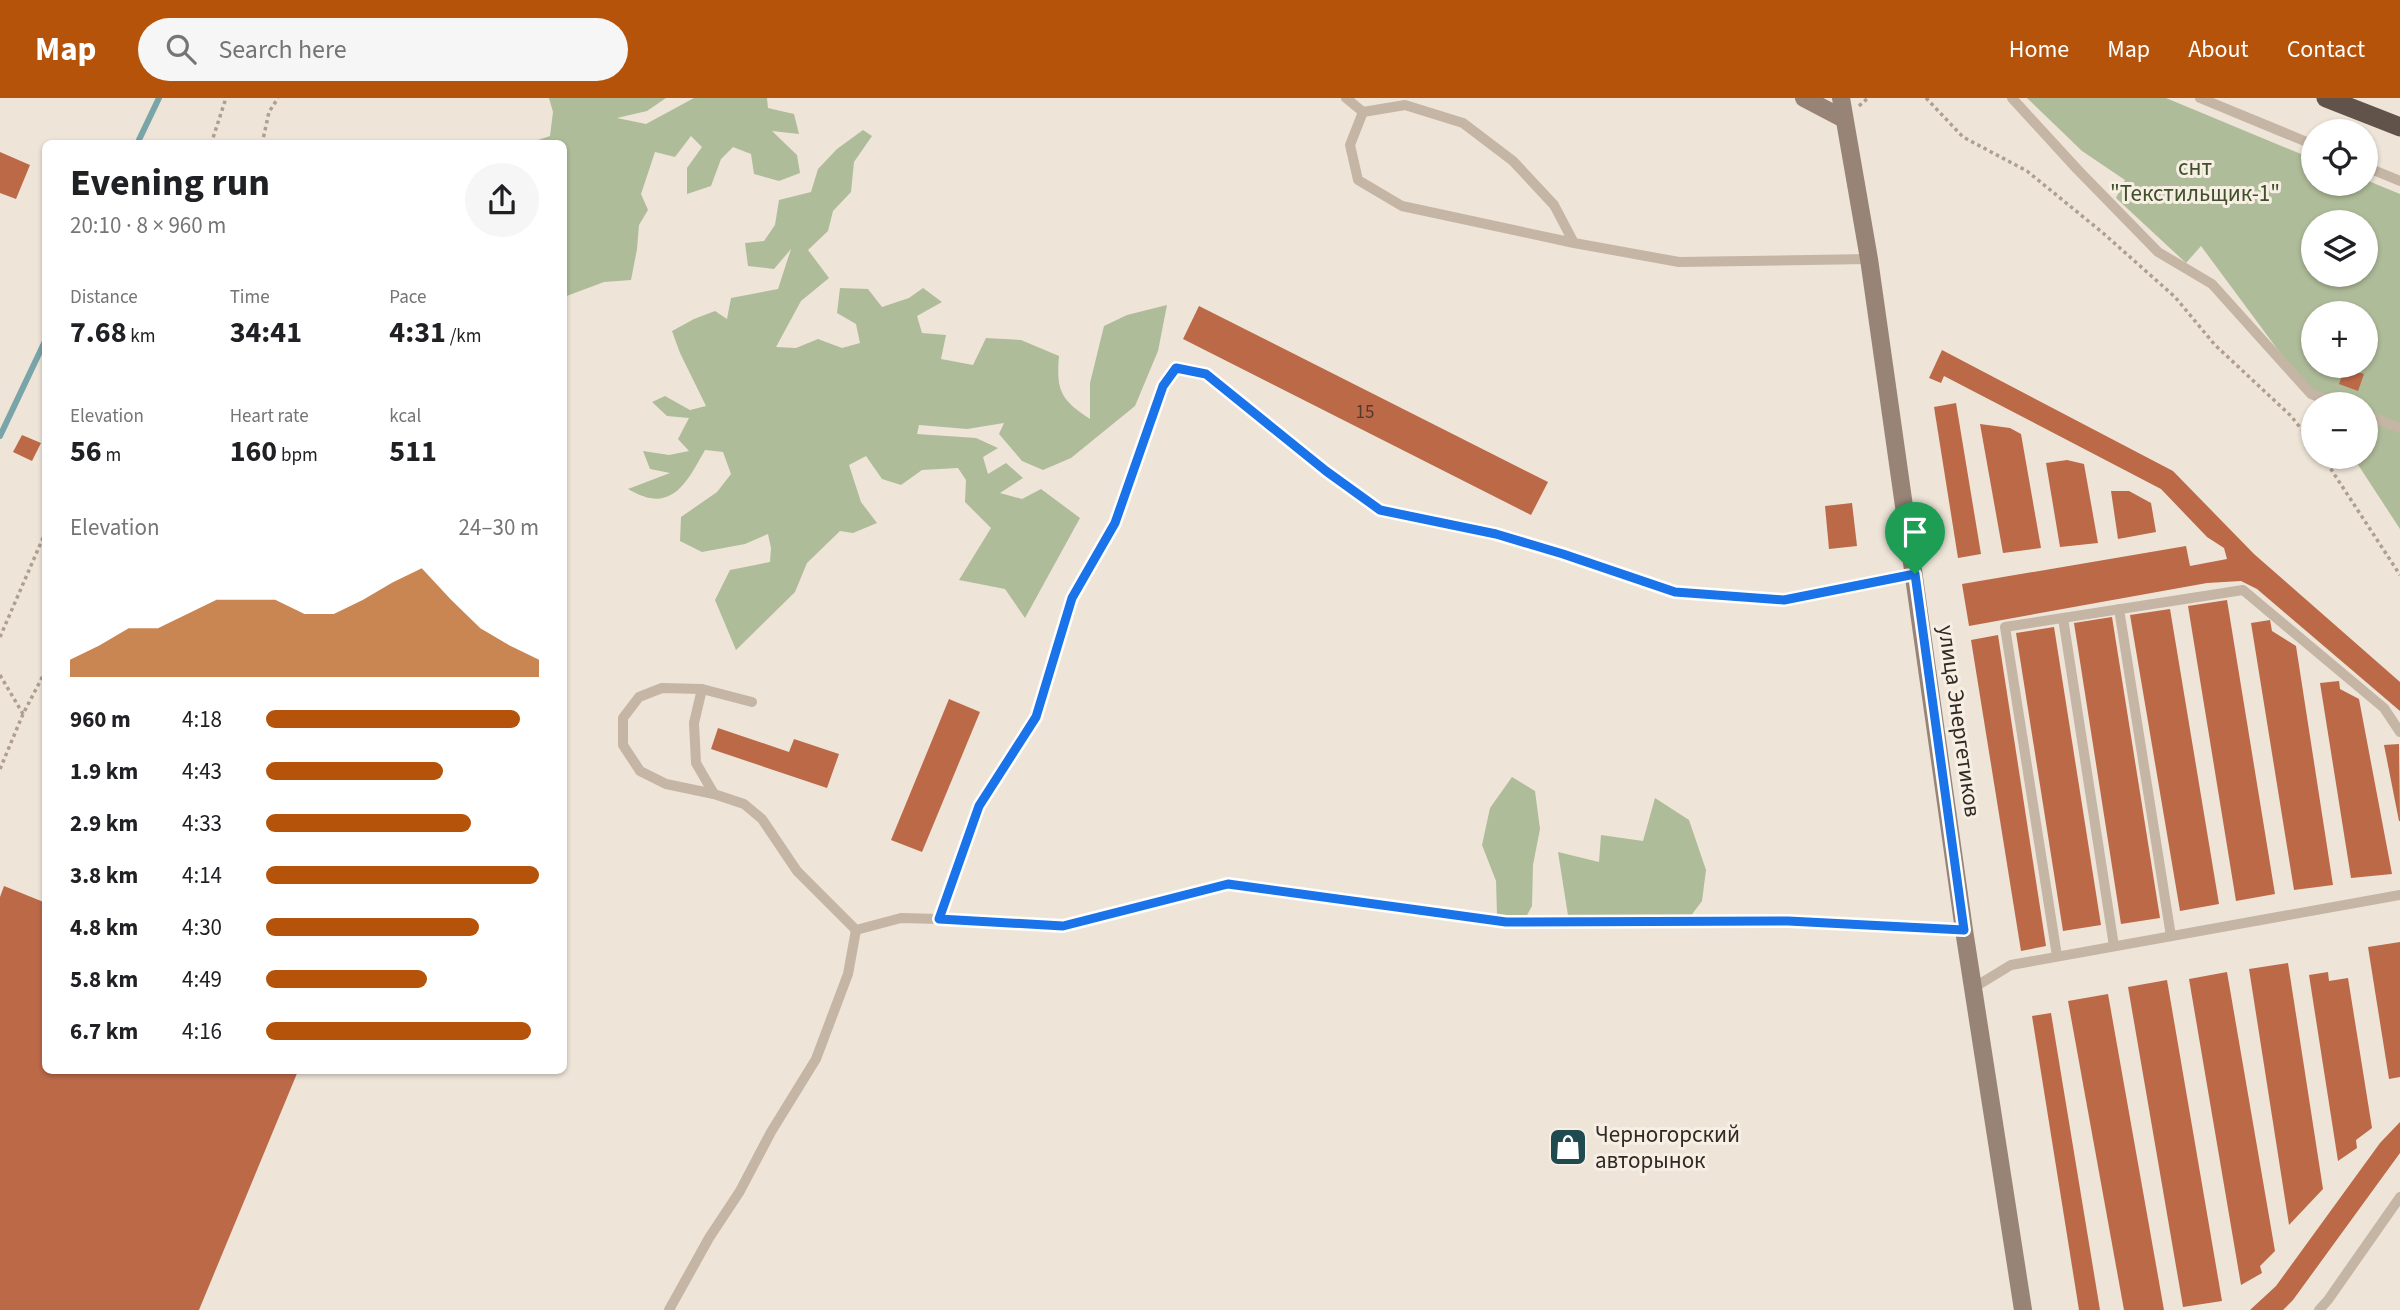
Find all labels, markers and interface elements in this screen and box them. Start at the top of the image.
search box [138,18,628,81]
text: Map [35,26,96,73]
icon: search [162,30,200,68]
text: Search here [218,31,347,68]
text: Home [2009,32,2069,67]
text: Map [2107,32,2150,67]
text: About [2188,32,2249,67]
text: Contact [2287,32,2365,67]
map controls [2301,119,2378,469]
button: locate [2301,119,2378,196]
park label: снт "Текстильщик-1" [2110,151,2280,210]
text: Evening run [70,156,270,210]
button: share [465,163,539,237]
text: 20:10 · 8 × 960 m [70,209,226,242]
button: layers [2301,210,2378,287]
text: Distance [70,284,138,311]
text: Time [230,284,270,311]
text: Pace [389,284,427,311]
button: + [2301,301,2378,378]
text: 7.68 [70,311,127,354]
text: 34:41 [230,311,302,354]
text: 4:31 [389,311,446,354]
text: km [127,323,156,350]
text: /km [446,323,481,350]
button: − [2301,392,2378,469]
house number: 15 [1356,399,1374,426]
text: Elevation [70,403,144,430]
text: Heart rate [230,403,309,430]
text: kcal [389,403,421,430]
text: 56 [70,430,102,473]
text: 160 [230,430,277,473]
text: 511 [389,430,437,473]
text: m [102,442,121,469]
text: bpm [277,442,318,469]
pin [1885,502,1945,574]
text: Elevation [70,511,160,544]
text: 24–30 m [459,511,539,544]
icon: arrive [1896,513,1934,551]
street label: улица Энергетиков [1930,623,1989,819]
text: 960 m [70,703,131,736]
text: 4:18 [182,703,222,736]
text: 1.9 km [70,755,138,788]
text: 4:43 [182,755,222,788]
text: 2.9 km [70,807,138,840]
text: 4:33 [182,807,222,840]
text: 3.8 km [70,859,138,892]
text: 4:14 [182,859,222,892]
text: 4.8 km [70,911,138,944]
text: 4:30 [182,911,222,944]
text: 5.8 km [70,963,138,996]
text: 4:49 [182,963,222,996]
text: 6.7 km [70,1015,138,1048]
text: 4:16 [182,1015,222,1048]
place label: Черногорский авторынок [1595,1118,1740,1177]
shop icon: Черногорский авторынок [1547,1126,1589,1168]

